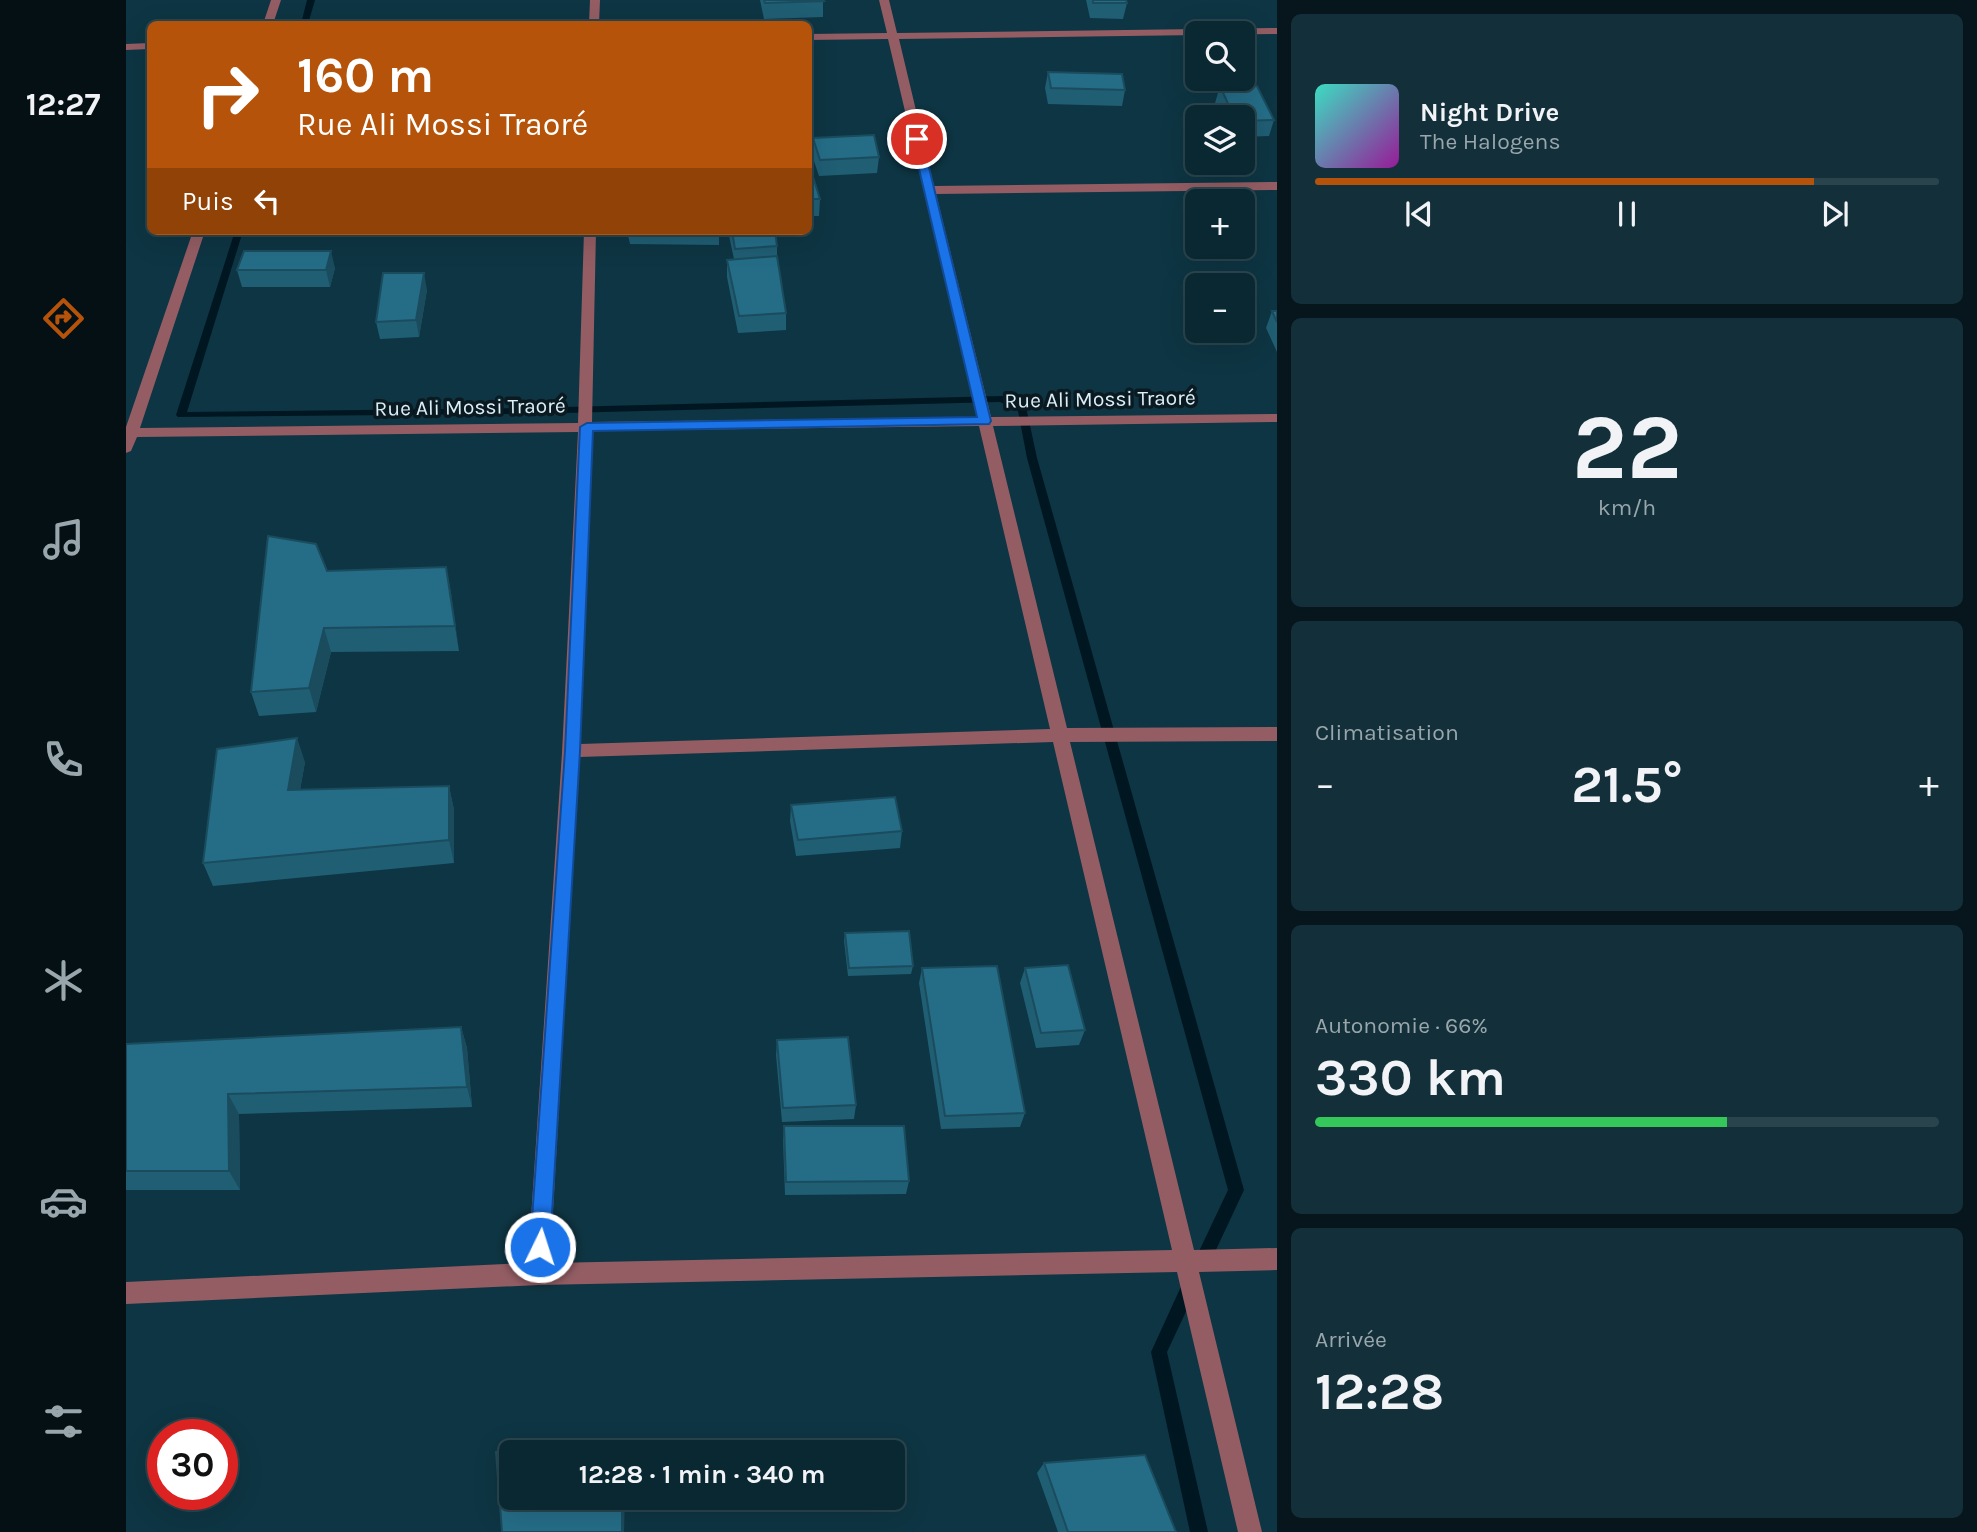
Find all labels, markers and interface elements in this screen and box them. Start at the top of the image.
map controls [1185,21,1255,343]
button: search [1185,21,1255,91]
text: 160 m [297,47,434,104]
icon: right [182,49,273,140]
text: 12:27 [26,86,100,123]
text: Night Drive [1420,97,1559,128]
button: layers [1185,105,1255,175]
text: Rue Ali Mossi Traoré [297,106,588,143]
pin [887,109,947,169]
icon: arrive [898,120,936,158]
text: The Halogens [1420,128,1560,155]
icon: left [248,182,286,220]
text: Puis [182,186,234,217]
button: + [1185,189,1255,259]
icon: previous [1400,195,1438,233]
icon: pause [1608,195,1646,233]
icon: next [1816,195,1854,233]
button: − [1185,273,1255,343]
icon: directions [39,294,88,343]
street label: Rue Ali Mossi Traoré [1004,385,1196,413]
street label: Rue Ali Mossi Traoré [374,393,566,421]
text: 22 [1572,395,1682,501]
text: km/h [1598,494,1656,521]
icon: music [39,515,88,564]
text: Climatisation [1315,719,1459,746]
icon: phone [39,735,88,784]
text: 21.5° [1571,754,1683,815]
text: − [1315,762,1335,807]
text: + [1919,762,1939,807]
icon: climate [39,956,88,1005]
text: Autonomie · 66% [1315,1012,1488,1039]
text: 330 km [1315,1047,1506,1108]
icon: car [39,1177,88,1226]
position arrow [503,1210,577,1284]
text: Arrivée [1315,1326,1387,1353]
text: 12:28 [1315,1361,1444,1422]
icon: filters [39,1397,88,1446]
speed limit sign: 30 [147,1419,238,1510]
text: 12:28 · 1 min · 340 m [579,1459,825,1490]

